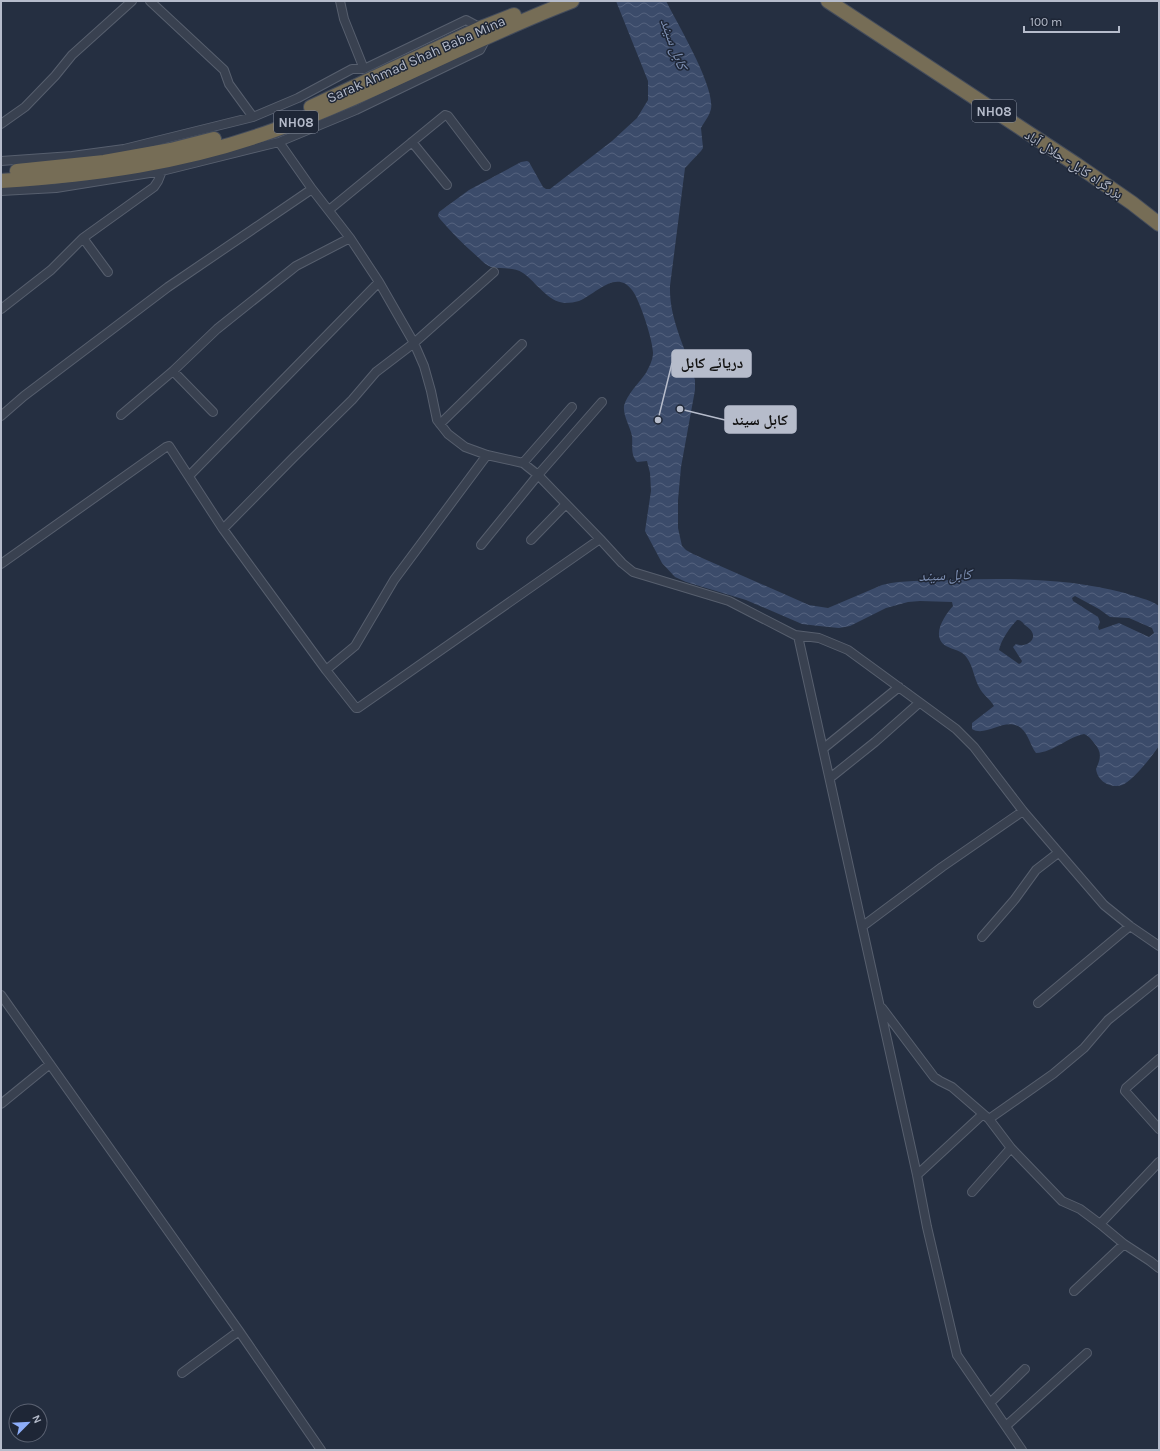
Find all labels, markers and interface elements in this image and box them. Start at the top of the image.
scale bar [1024,8,1119,34]
street label: Sarak Ahmad Shah Baba Mina [324,12,508,107]
text: 100 m [1030,15,1062,29]
water label: کابل سيند [656,16,692,75]
road number: NH08 [972,100,1016,122]
road number: NH08 [274,111,318,133]
street label: بزرگراه کابل- جلال آباد [1021,126,1126,203]
callout: دریائے کابل [672,350,751,377]
text: دریائے کابل [681,354,743,372]
callout: کابل سيند [725,406,796,433]
text: کابل سيند [732,411,788,429]
water label: کابل سيند [918,565,975,585]
north arrow [8,1403,48,1443]
text: N [29,1413,44,1425]

